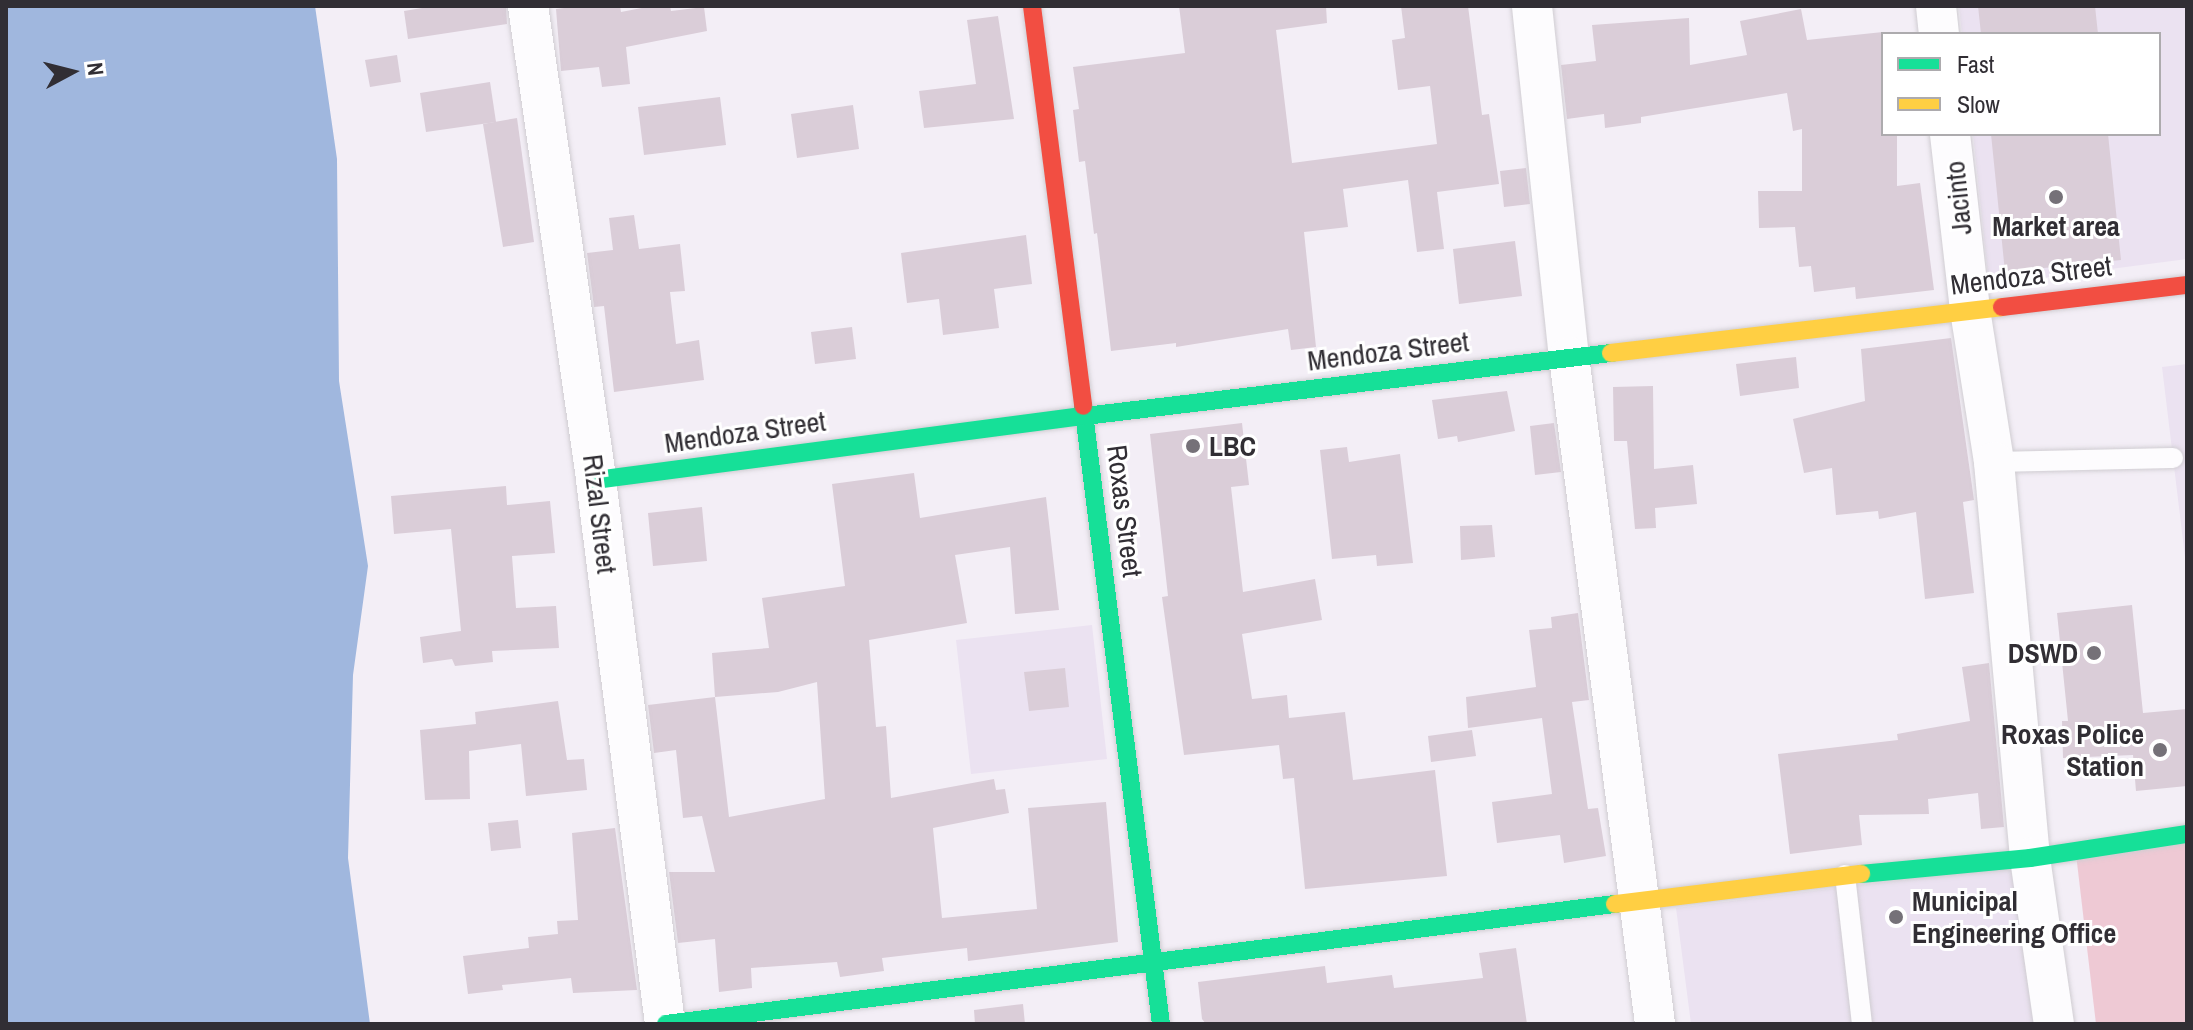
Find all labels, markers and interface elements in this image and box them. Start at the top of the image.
north arrow [32,32,112,112]
legend [1881,32,2161,136]
text: Fast [1957,48,1994,80]
text: N [80,61,112,77]
text: Slow [1957,88,2000,120]
street label: Jacinto [1937,159,1979,237]
marker: Market area [2047,188,2065,206]
place label: Market area [1992,209,2120,243]
street label: Mendoza Street [1949,248,2113,302]
street label: Mendoza Street [1306,324,1470,378]
street label: Mendoza Street [662,404,828,460]
place label: LBC [1209,429,1256,463]
marker: LBC [1184,437,1202,455]
street label: Roxas Street [1100,443,1150,579]
street label: Rizal Street [576,452,624,576]
place label: DSWD [2008,636,2078,670]
marker: DSWD [2085,644,2103,662]
place label: Roxas Police Station [2001,717,2144,783]
marker: Roxas Police Station [2151,741,2169,759]
place label: Municipal Engineering Office [1912,884,2116,950]
marker: Municipal Engineering Office [1887,908,1905,926]

